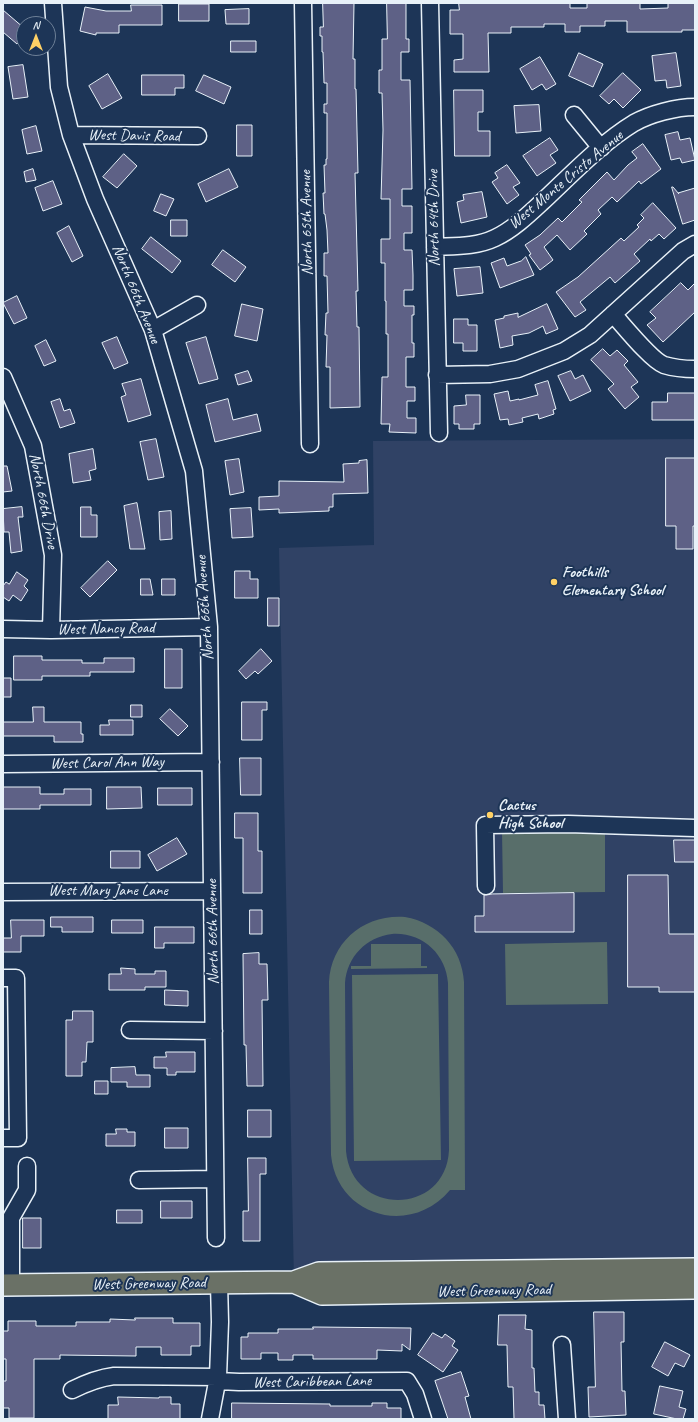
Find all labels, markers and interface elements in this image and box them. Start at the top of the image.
north arrow [16,16,56,56]
text: N [33,18,39,32]
street label: West Davis Road [88,126,180,146]
street label: West Monte Cristo Avenue [505,126,627,234]
street label: North 64th Drive [424,169,444,267]
street label: North 65th Avenue [296,170,318,276]
street label: North 66th Avenue [107,242,165,346]
street label: North 66th Drive [24,452,62,550]
street label: North 66th Avenue [192,555,218,661]
place label: Foothills Elementary School [562,563,664,601]
marker: Foothills Elementary School [549,577,559,587]
street label: West Nancy Road [57,619,155,639]
street label: West Carol Ann Way [50,752,164,774]
place label: Cactus High School [498,796,563,834]
marker: Cactus High School [485,810,495,820]
street label: North 66th Avenue [202,879,224,985]
street label: West Mary Jane Lane [48,881,168,901]
street label: West Greenway Road [92,1273,206,1295]
street label: West Greenway Road [437,1280,551,1302]
street label: West Caribbean Lane [253,1371,371,1393]

